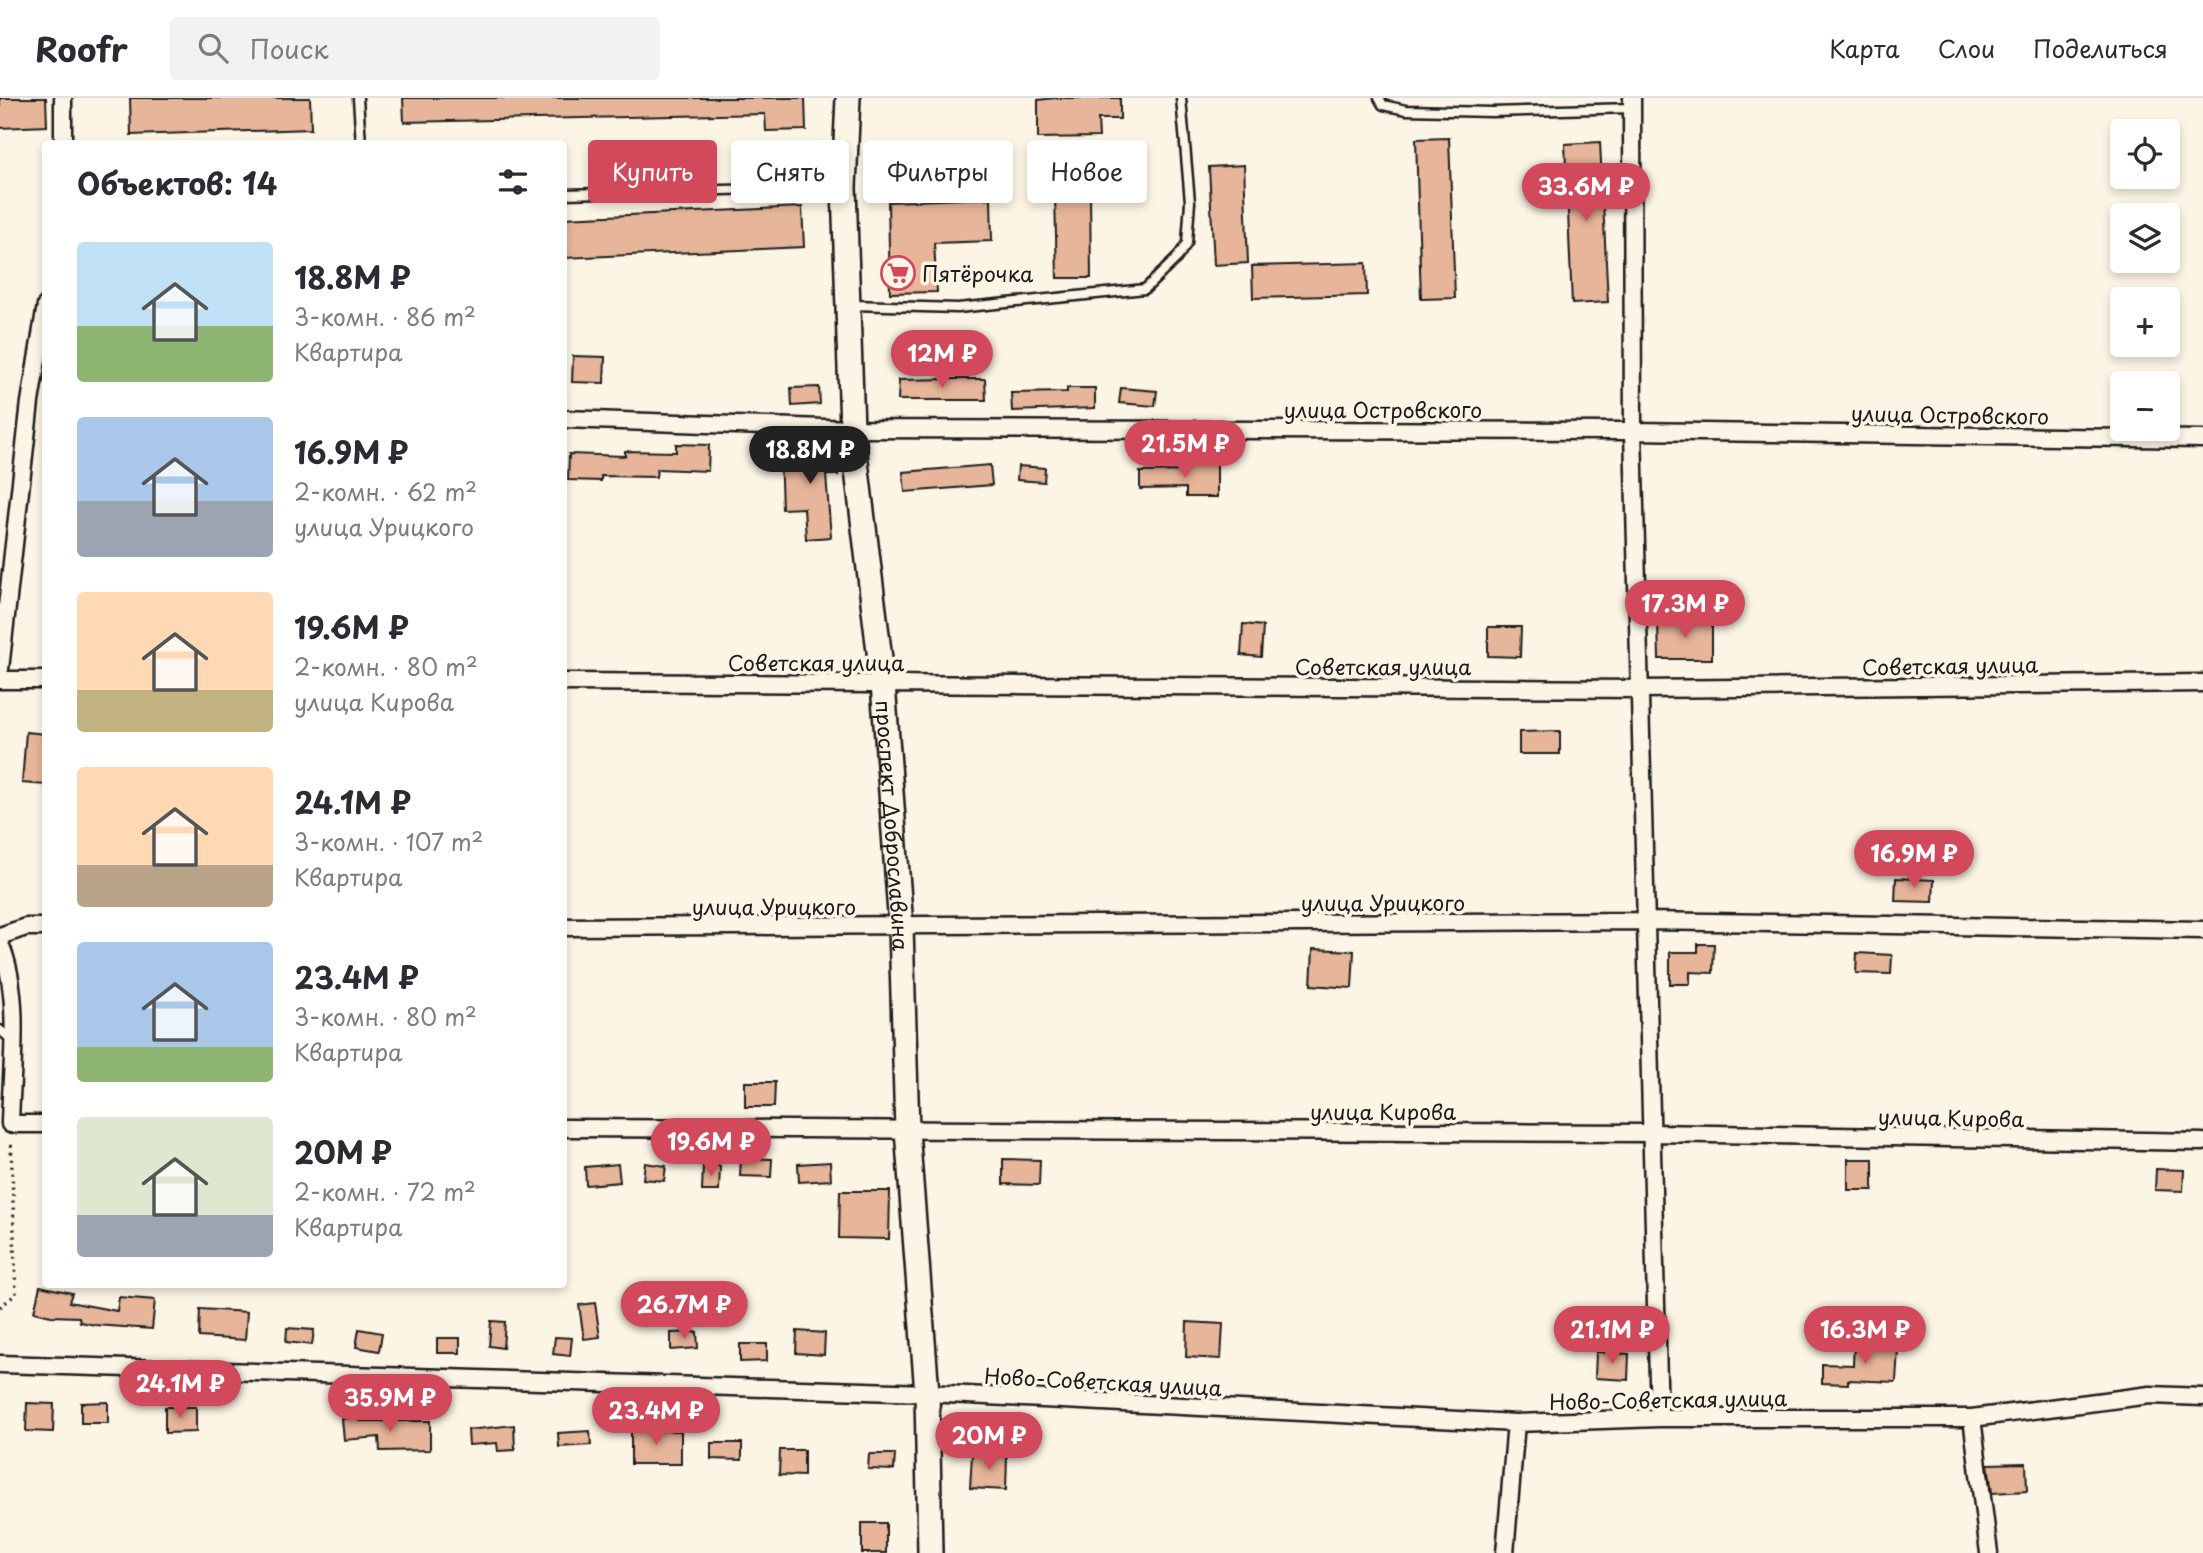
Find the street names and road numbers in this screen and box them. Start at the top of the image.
street label: улица Островского [1284,393,1482,425]
street label: улица Островского [1851,396,2049,432]
street label: Советская улица [728,646,905,678]
street label: Советская улица [1862,647,2039,683]
street label: Советская улица [1295,650,1472,682]
street label: проспект Доброславина [868,699,918,952]
street label: улица Урицкого [1301,886,1465,918]
street label: улица Урицкого [692,890,856,922]
street label: улица Кирова [1310,1095,1456,1127]
street label: улица Кирова [1878,1100,2024,1134]
street label: Ново-Советская улица [983,1359,1224,1403]
street label: Ново-Советская улица [1549,1381,1788,1417]

